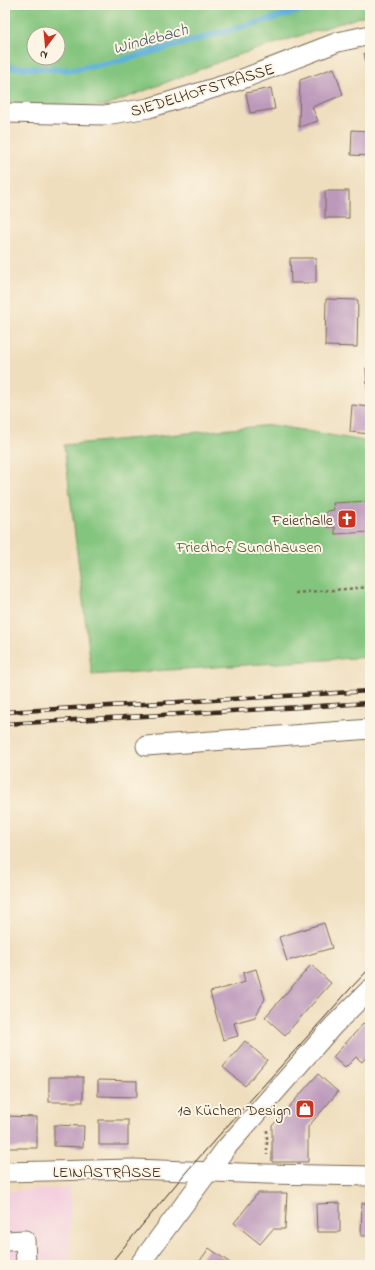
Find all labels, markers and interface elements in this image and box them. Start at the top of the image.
water label: Windebach [110,17,191,61]
north arrow [26,26,66,66]
text: N [38,46,49,63]
street label: SIEDELHOFSTRASSE [128,58,278,124]
church icon: Feierhalle [336,508,358,530]
place label: Feierhalle [271,509,334,533]
park label: Friedhof Sundhausen [175,536,322,560]
shop icon: 1a Küchen Design [294,1098,316,1120]
place label: 1a Küchen Design [178,1099,291,1123]
street label: LEINASTRASSE [53,1161,161,1185]

